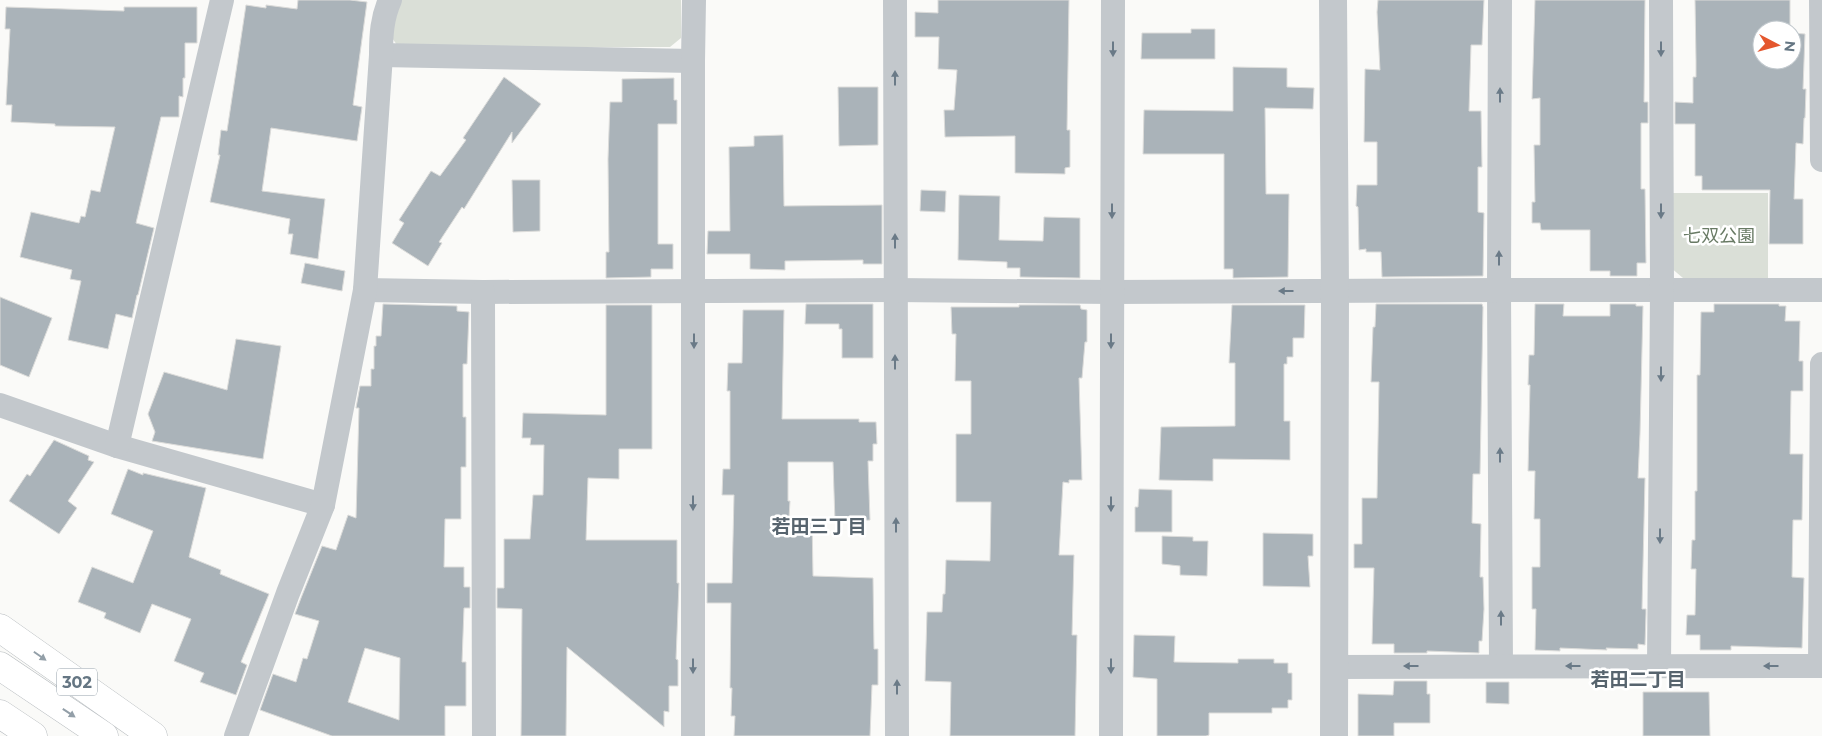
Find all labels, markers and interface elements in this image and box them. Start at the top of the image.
north arrow [1752,20,1802,70]
text: N [1780,40,1799,53]
one-way arrow [1109,41,1117,57]
one-way arrow [1657,41,1665,57]
one-way arrow [891,70,899,86]
one-way arrow [1496,87,1504,103]
one-way arrow [1108,203,1116,219]
one-way arrow [1657,203,1665,219]
park label: 七双公園 [1683,225,1755,247]
one-way arrow [891,233,899,249]
one-way arrow [1495,249,1503,265]
one-way arrow [1278,287,1294,295]
one-way arrow [690,333,698,349]
one-way arrow [1107,333,1115,349]
one-way arrow [891,354,899,370]
one-way arrow [1657,366,1665,382]
one-way arrow [1496,447,1504,463]
one-way arrow [689,495,697,511]
one-way arrow [1107,496,1115,512]
district label: 若田三丁目 [771,515,867,538]
one-way arrow [892,517,900,533]
one-way arrow [1656,528,1664,544]
one-way arrow [1497,609,1505,625]
one-way arrow [33,651,47,661]
one-way arrow [689,658,697,674]
one-way arrow [1107,658,1115,674]
one-way arrow [1565,662,1581,670]
one-way arrow [1763,662,1779,670]
one-way arrow [1403,663,1419,671]
district label: 若田二丁目 [1590,668,1686,691]
road number: 302 [57,669,97,696]
one-way arrow [893,679,901,695]
one-way arrow [63,708,76,718]

